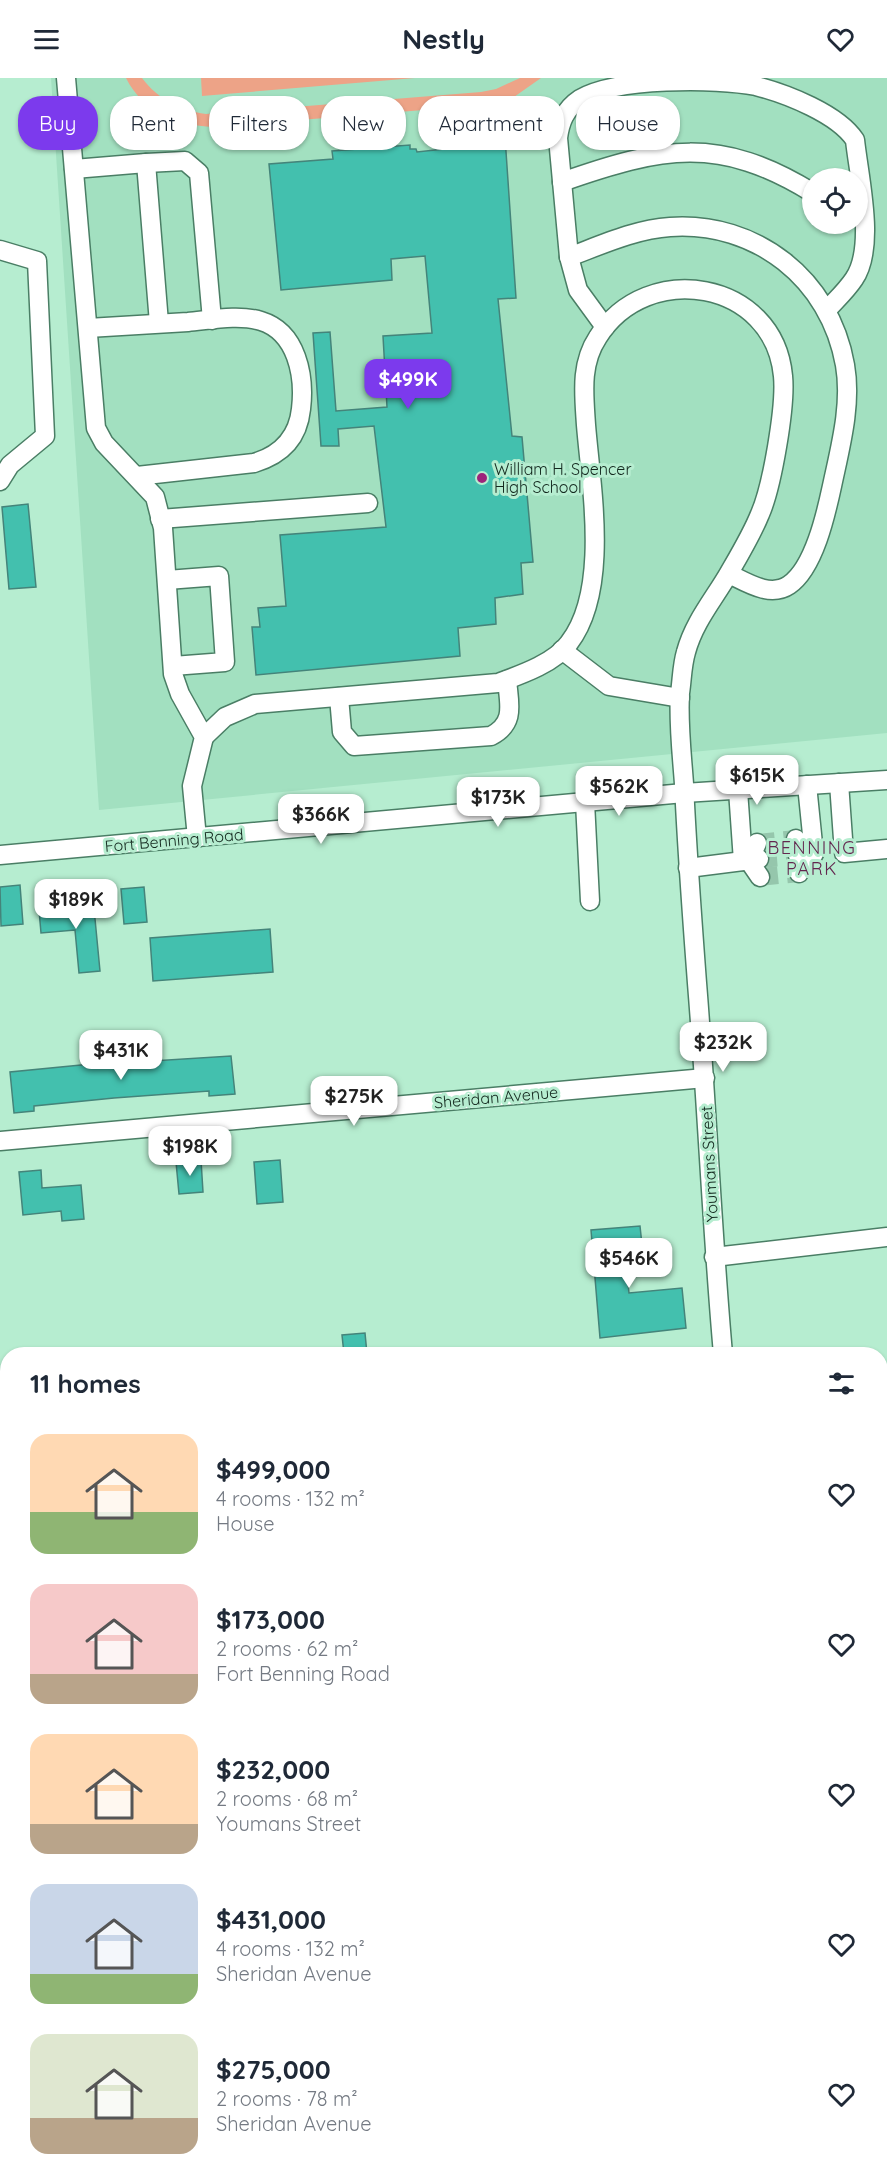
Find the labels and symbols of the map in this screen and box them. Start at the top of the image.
pin: $499K [366,359,450,410]
place label: William H. Spencer High School [494,459,632,497]
marker: William H. Spencer High School [475,471,489,485]
pin: $615K [715,755,799,806]
pin: $562K [577,766,661,817]
pin: $173K [456,777,540,828]
pin: $366K [279,794,363,845]
street label: Fort Benning Road [104,824,244,856]
district label: BENNING PARK [768,836,856,880]
pin: $189K [34,879,118,930]
pin: $232K [681,1022,765,1073]
pin: $431K [79,1030,163,1081]
pin: $275K [312,1076,396,1127]
street label: Sheridan Avenue [433,1082,559,1112]
street label: Youmans Street [696,1105,722,1223]
pin: $198K [148,1126,232,1177]
pin: $546K [587,1238,671,1289]

